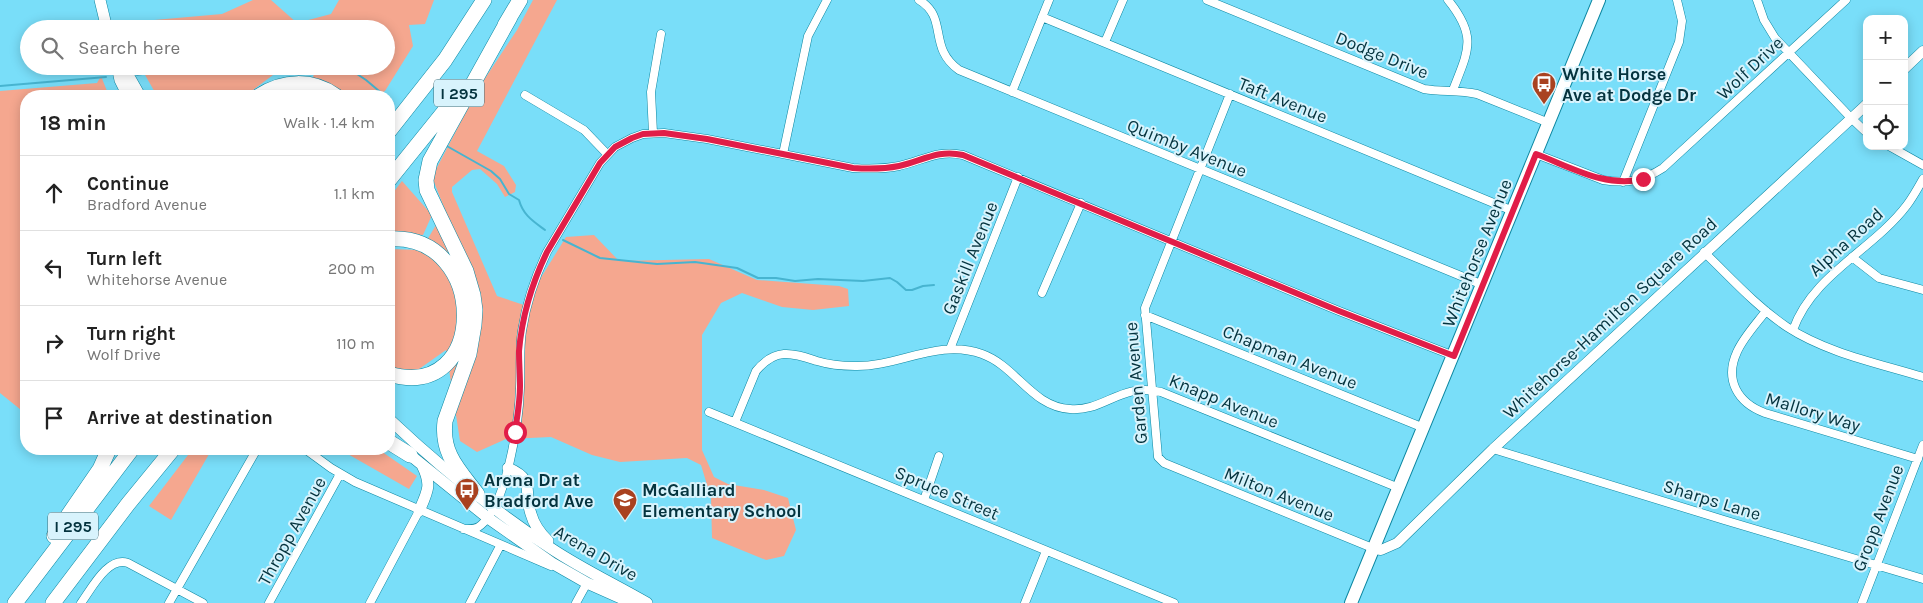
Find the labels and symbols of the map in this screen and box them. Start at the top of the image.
street label: Dodge Drive [1332,26,1432,84]
street label: Wolf Drive [1712,32,1788,104]
place label: White Horse Ave at Dodge Dr [1562,63,1696,106]
bus stop icon: White Horse Ave at Dodge Dr [1531,71,1557,105]
street label: Taft Avenue [1235,72,1331,128]
road number: I 295 [434,80,484,106]
street label: Quimby Avenue [1124,114,1250,182]
route end [1632,168,1655,191]
street label: Whitehorse Avenue [1437,176,1517,330]
street label: Gaskill Avenue [937,198,1003,318]
street label: Alpha Road [1804,203,1888,281]
street label: Whitehorse-Hamilton Square Road [1498,213,1722,423]
street label: Chapman Avenue [1219,320,1361,394]
street label: Garden Avenue [1120,321,1152,445]
street label: Knapp Avenue [1166,369,1282,433]
street label: Mallory Way [1763,387,1864,437]
route start [504,421,527,444]
street label: Spruce Street [892,461,1003,525]
street label: Milton Avenue [1221,462,1337,526]
street label: Gropp Avenue [1848,462,1908,574]
place label: Arena Dr at Bradford Ave [484,469,594,512]
street label: Thropp Avenue [253,473,331,589]
street label: Sharps Lane [1661,475,1763,525]
bus stop icon: Arena Dr at Bradford Ave [454,477,480,511]
place label: McGalliard Elementary School [642,479,802,522]
school or university icon: McGalliard Elementary School [612,487,638,521]
road number: I 295 [48,512,98,540]
street label: Arena Drive [550,520,642,586]

